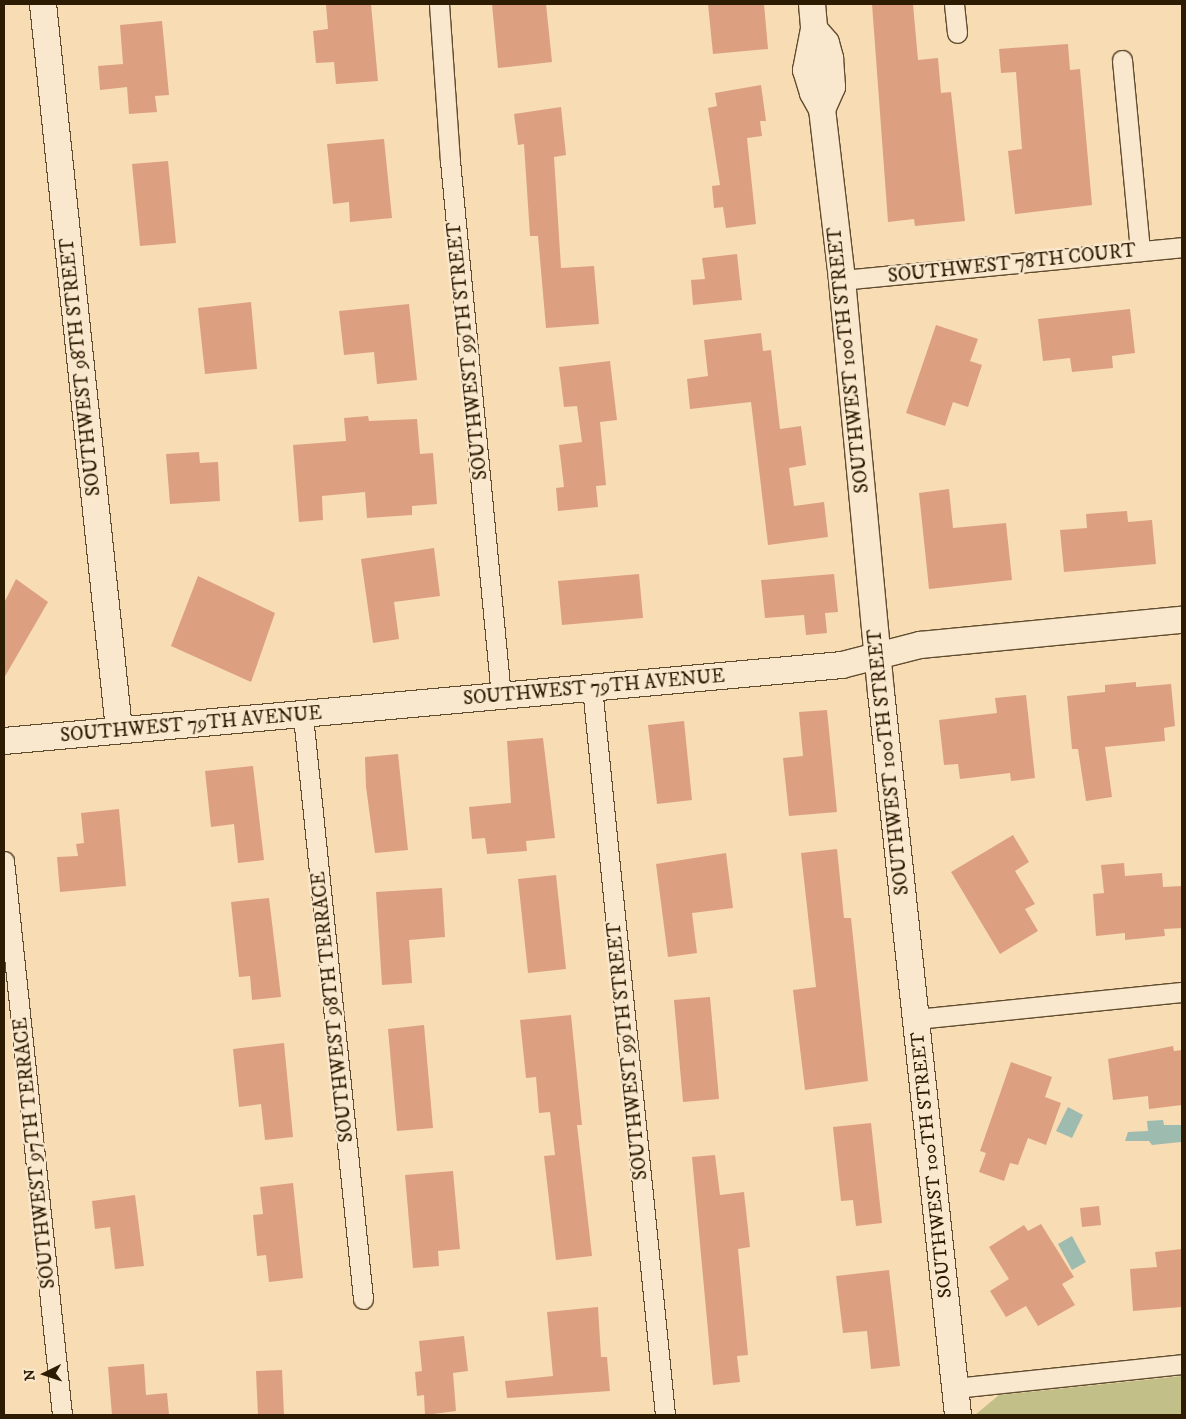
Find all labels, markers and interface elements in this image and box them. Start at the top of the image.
street label: SOUTHWEST 99TH STREET [443,221,493,481]
street label: SOUTHWEST 100TH STREET [824,226,874,494]
street label: SOUTHWEST 98TH STREET [56,237,106,497]
street label: SOUTHWEST 78TH COURT [887,240,1137,288]
street label: SOUTHWEST 100TH STREET [864,628,914,896]
street label: SOUTHWEST 79TH AVENUE [462,665,726,711]
street label: SOUTHWEST 79TH AVENUE [59,702,323,748]
street label: SOUTHWEST 98TH TERRACE [307,870,359,1144]
street label: SOUTHWEST 99TH STREET [603,921,653,1181]
street label: SOUTHWEST 97TH TERRACE [9,1016,61,1290]
street label: SOUTHWEST 100TH STREET [907,1031,957,1299]
north arrow [20,1349,70,1399]
text: N [21,1369,39,1381]

